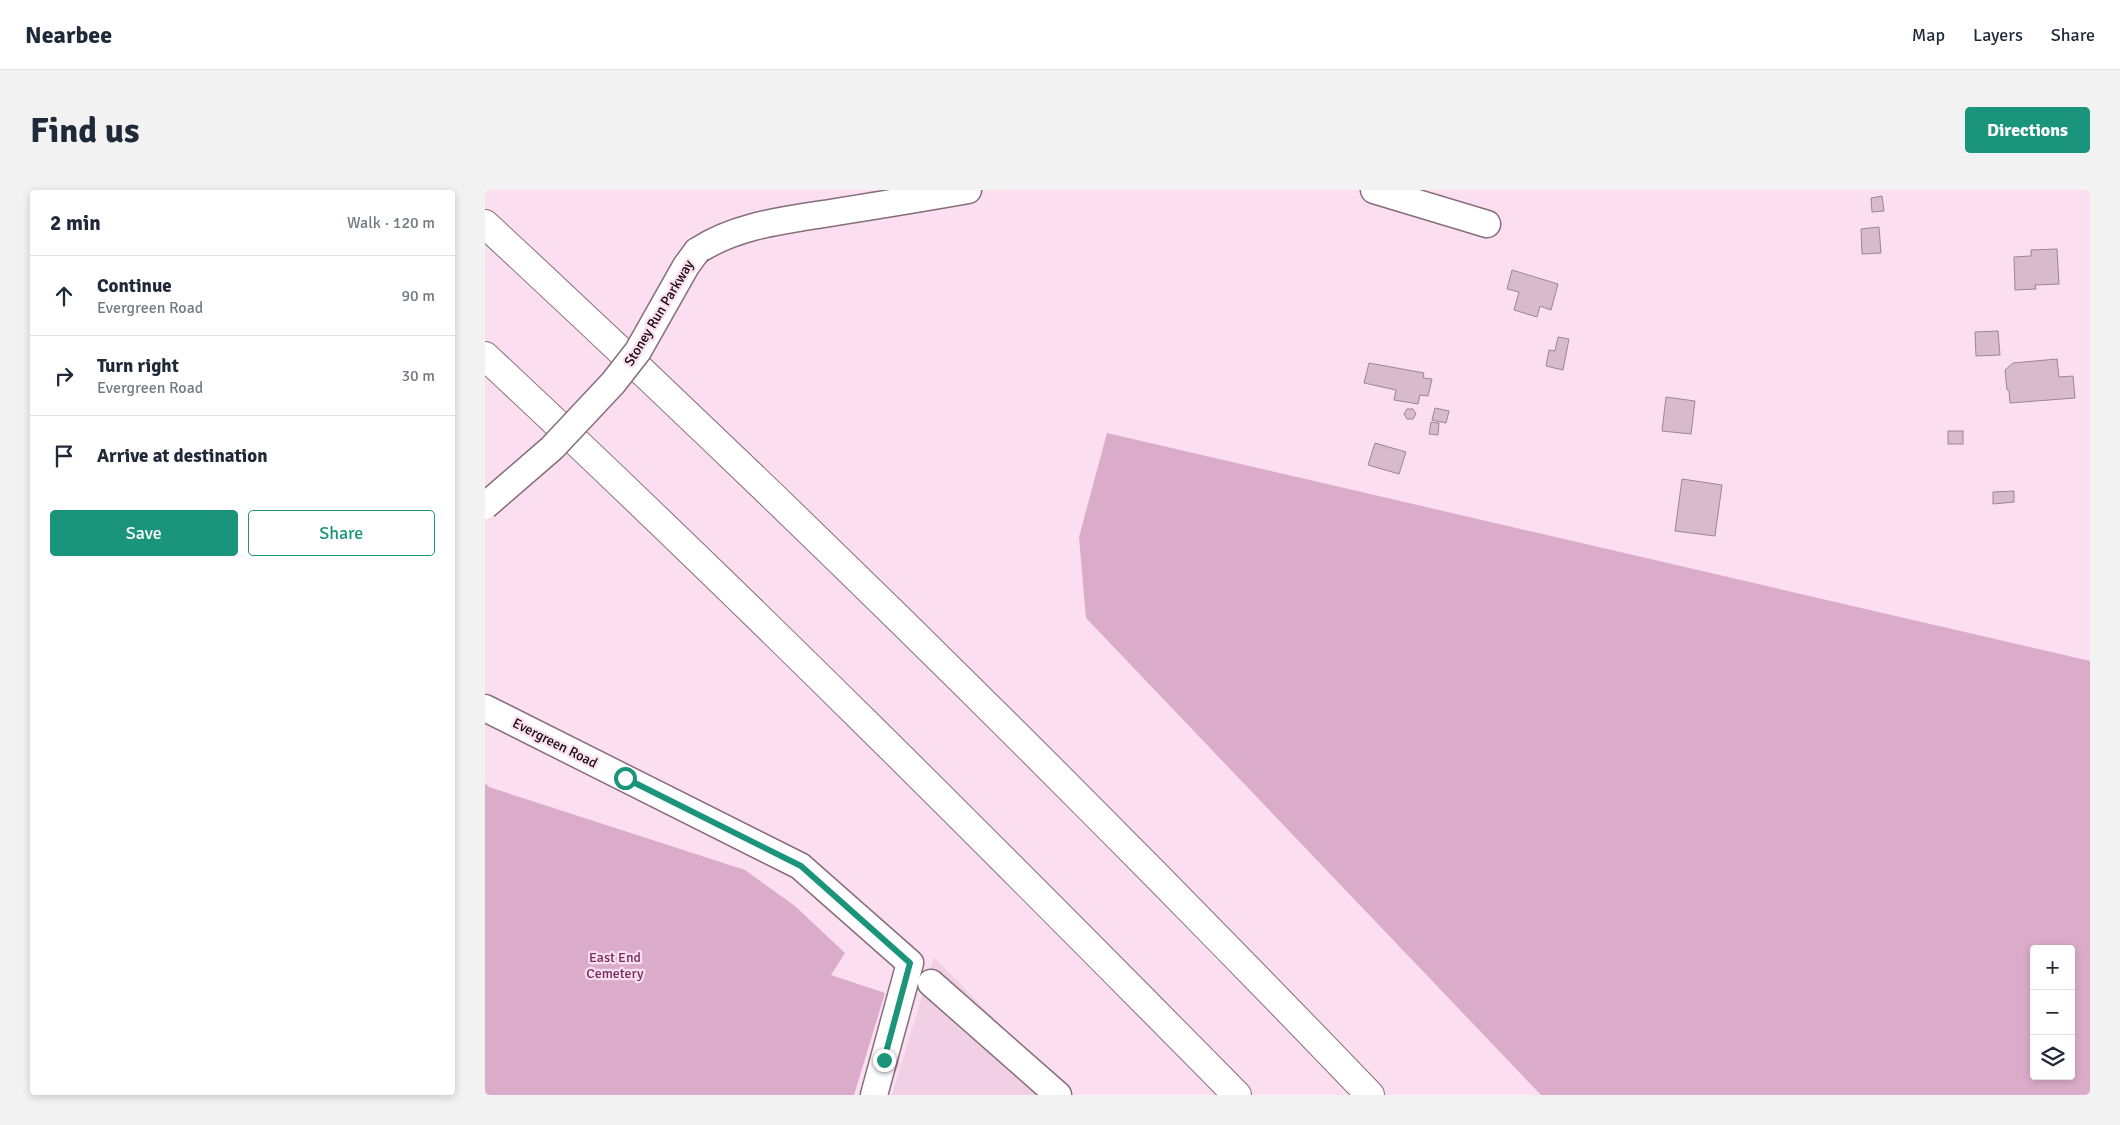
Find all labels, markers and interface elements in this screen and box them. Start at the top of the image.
text: Nearbee [25,20,112,50]
text: Map [1912,24,1945,46]
text: Layers [1973,24,2023,46]
text: Share [2051,24,2095,46]
button: Directions [1965,107,2090,153]
text: Find us [30,109,140,152]
text: 2 min [50,210,101,236]
text: Walk · 120 m [347,213,435,233]
street label: Stoney Run Parkway [621,256,698,369]
text: Continue [97,274,172,298]
icon: ahead [50,282,78,310]
text: 90 m [401,286,435,306]
text: Evergreen Road [97,298,203,318]
text: Turn right [97,354,179,378]
icon: right [50,362,78,390]
text: 30 m [401,366,435,386]
text: Evergreen Road [97,378,203,398]
icon: arrive [50,442,78,470]
text: Arrive at destination [97,444,268,468]
button: Save [50,510,238,556]
button: Share [248,510,435,556]
street label: Evergreen Road [510,714,600,772]
route start [614,767,637,790]
map controls [2030,945,2075,1080]
button: + [2030,945,2075,990]
park label: East End Cemetery [586,949,644,982]
button: − [2030,990,2075,1035]
button: layers [2030,1035,2075,1080]
route end [873,1049,896,1072]

